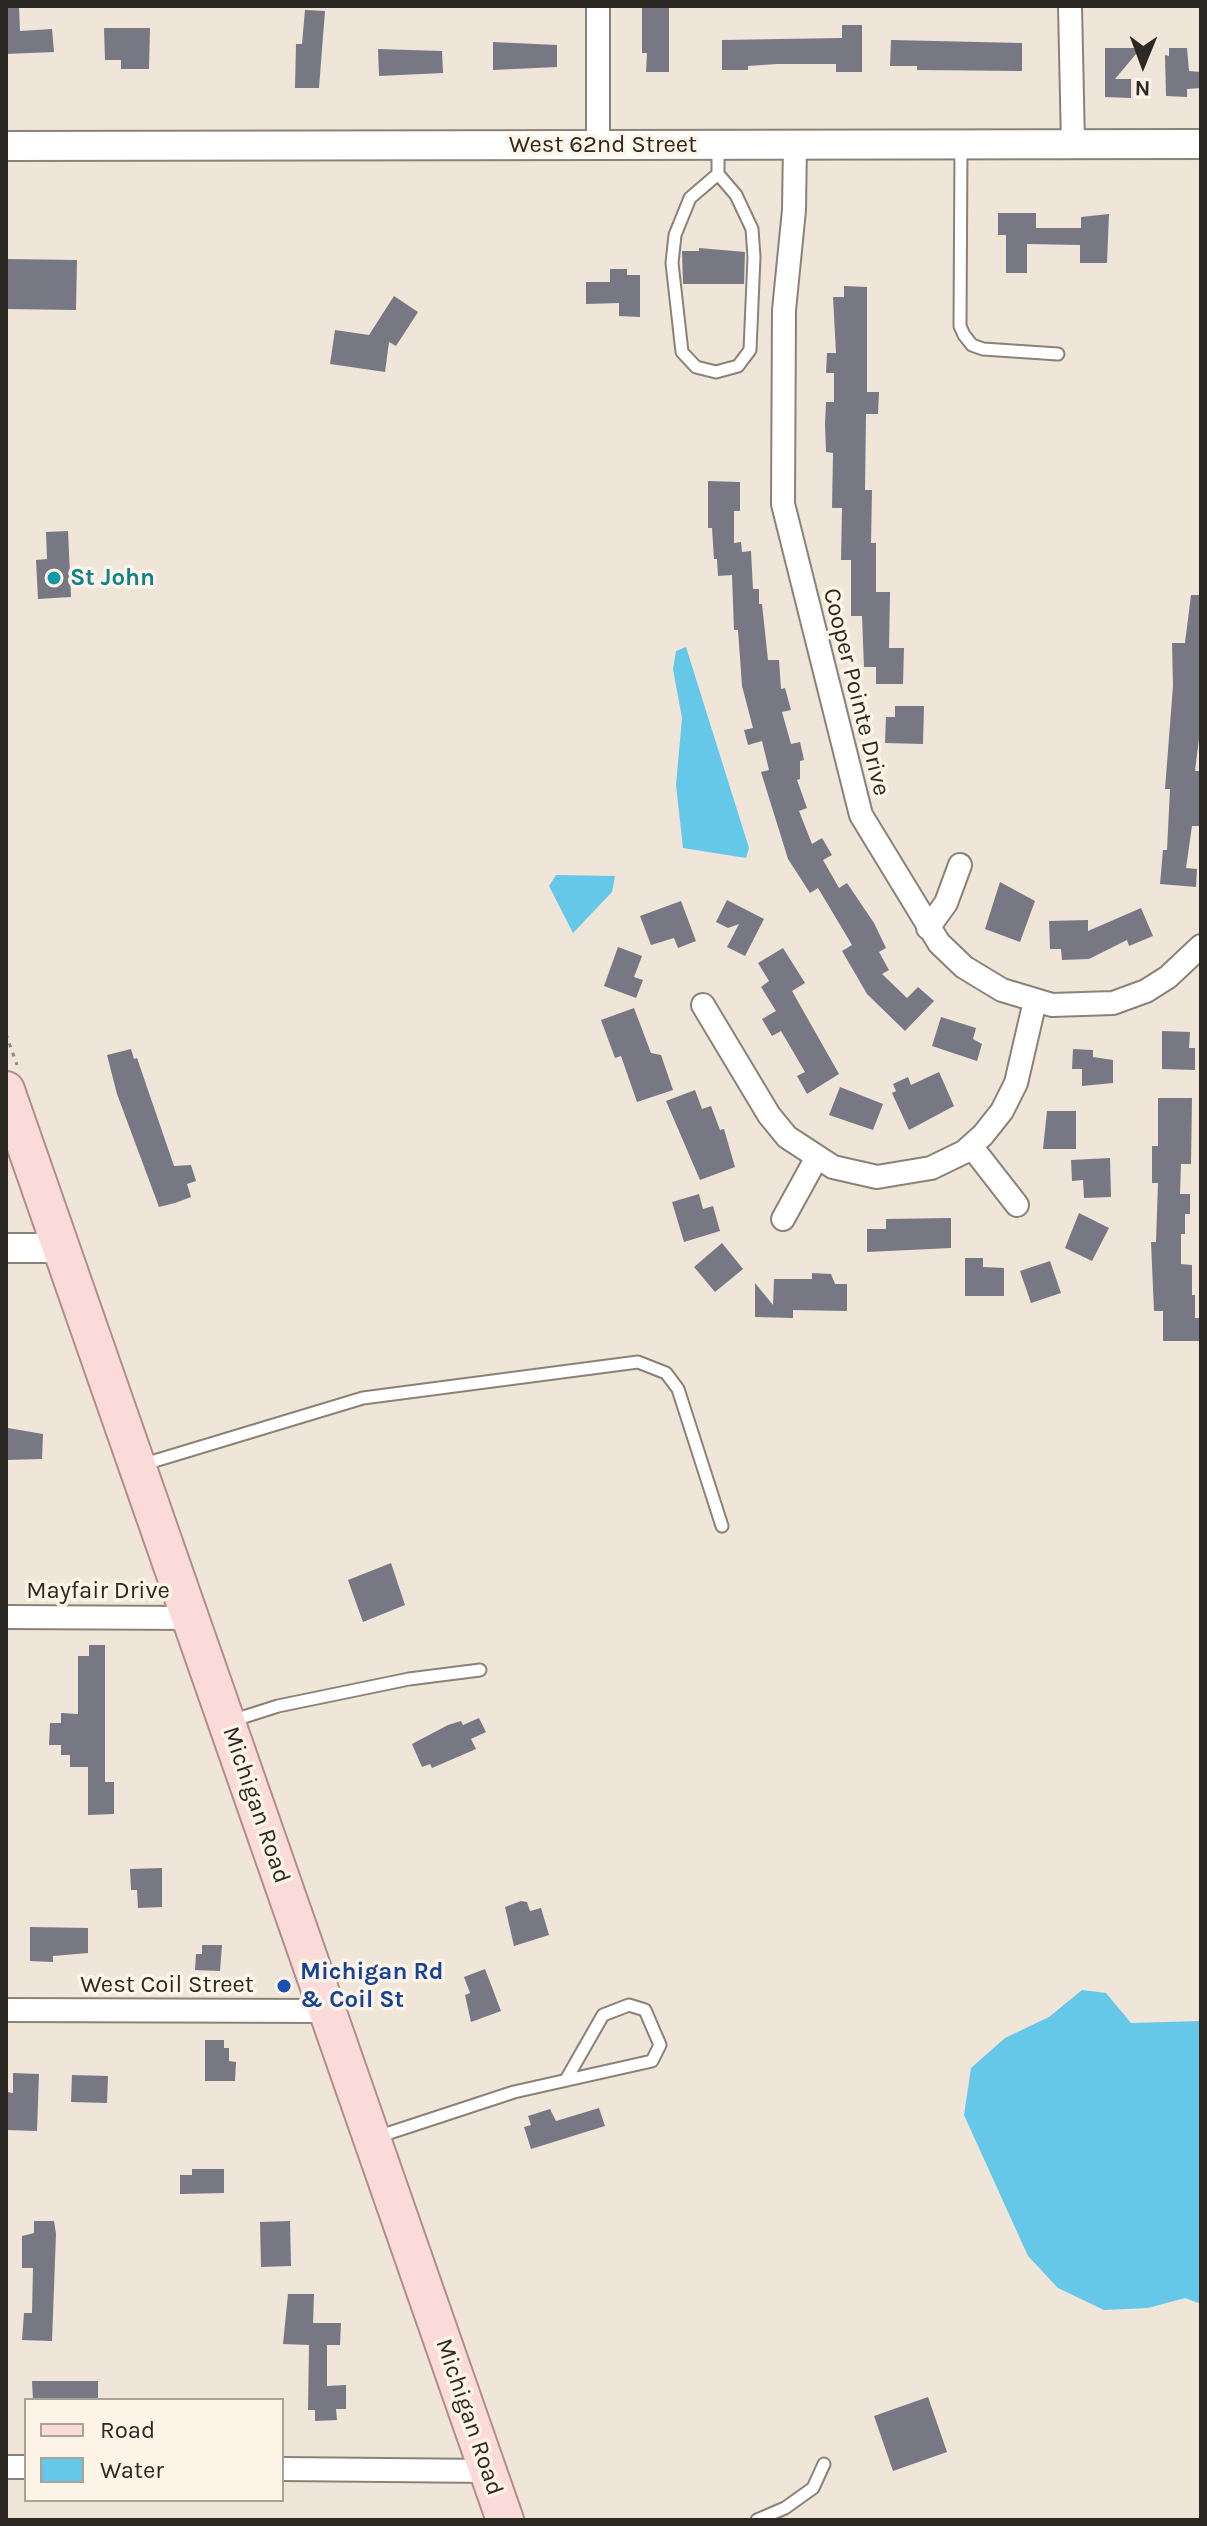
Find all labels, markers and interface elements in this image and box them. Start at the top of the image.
north arrow [1103,24,1183,104]
text: N [1134,75,1151,101]
street label: West 62nd Street [509,131,697,159]
place label: St John [70,564,155,592]
marker: St John [45,569,63,587]
street label: Cooper Pointe Drive [816,585,896,799]
street label: Mayfair Drive [26,1577,170,1605]
street label: Michigan Road [216,1723,296,1887]
place label: Michigan Rd & Coil St [300,1958,444,2014]
street label: West Coil Street [80,1971,254,1999]
marker: Michigan Rd & Coil St [275,1977,293,1995]
street label: Michigan Road [429,2335,509,2499]
legend [24,2398,284,2502]
text: Road [100,2416,155,2444]
text: Water [100,2456,164,2484]

